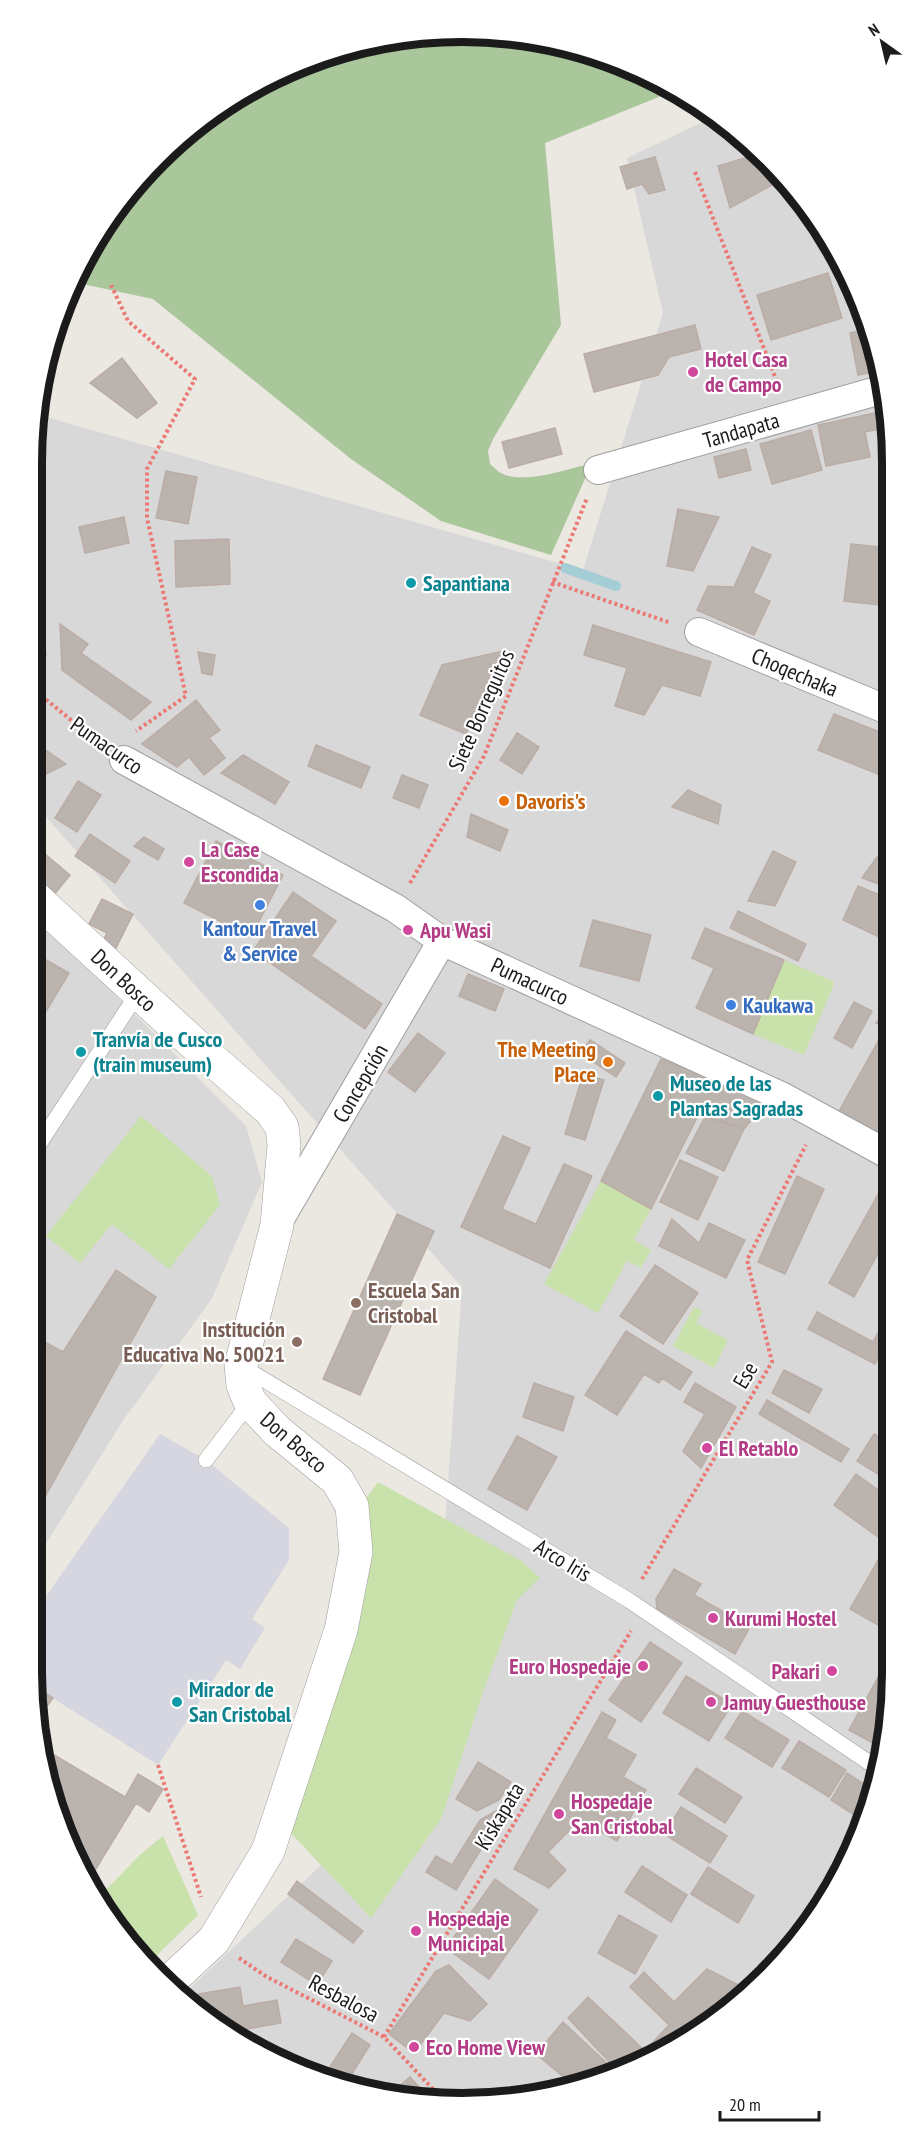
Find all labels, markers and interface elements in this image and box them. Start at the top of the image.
north arrow [852,12,912,72]
text: N [864,19,883,40]
place label: Hotel Casa de Campo [705,345,788,398]
marker: Hotel Casa de Campo [686,365,700,379]
street label: Tandapata [700,406,782,454]
place label: Sapantiana [423,569,510,597]
marker: Sapantiana [404,576,418,590]
street label: Choqechaka [747,641,843,703]
street label: Siete Borreguitos [442,645,520,775]
street label: Pumacurco [65,710,149,780]
place label: Davoris's [516,787,586,815]
marker: Davoris's [497,794,511,808]
place label: La Case Escondida [201,835,279,888]
marker: La Case Escondida [182,855,196,869]
marker: Kantour Travel & Service [253,898,267,912]
place label: Kantour Travel & Service [203,914,318,967]
place label: Apu Wasi [419,916,491,944]
marker: Apu Wasi [401,923,415,937]
street label: Don Bosco [85,943,163,1017]
street label: Pumacurco [487,951,573,1011]
place label: Kaukawa [743,991,813,1019]
marker: Kaukawa [724,998,738,1012]
place label: Tranvía de Cusco (train museum) [93,1025,223,1078]
place label: The Meeting Place [497,1035,596,1088]
street label: Concepción [326,1039,394,1127]
marker: Tranvía de Cusco (train museum) [74,1045,88,1059]
marker: The Meeting Place [601,1055,615,1069]
place label: Museo de las Plantas Sagradas [670,1069,803,1122]
marker: Museo de las Plantas Sagradas [651,1089,665,1103]
place label: Escuela San Cristobal [368,1276,460,1329]
marker: Escuela San Cristobal [349,1296,363,1310]
place label: Institución Educativa No. 50021 [124,1315,285,1368]
marker: Institución Educativa No. 50021 [290,1335,304,1349]
street label: Ese [726,1357,764,1393]
street label: Don Bosco [255,1405,333,1479]
place label: El Retablo [719,1434,798,1462]
marker: El Retablo [700,1441,714,1455]
street label: Arco Iris [529,1532,597,1588]
place label: Kurumi Hostel [725,1604,837,1632]
marker: Kurumi Hostel [706,1611,720,1625]
place label: Euro Hospedaje [509,1652,631,1680]
place label: Pakari [771,1657,820,1685]
marker: Euro Hospedaje [636,1659,650,1673]
marker: Pakari [825,1664,839,1678]
place label: Mirador de San Cristobal [189,1675,292,1728]
place label: Jamuy Guesthouse [722,1688,866,1716]
marker: Mirador de San Cristobal [170,1695,184,1709]
marker: Jamuy Guesthouse [704,1695,718,1709]
street label: Kiskapata [468,1777,530,1855]
place label: Hospedaje San Cristobal [571,1787,674,1840]
marker: Hospedaje San Cristobal [552,1807,566,1821]
place label: Hospedaje Municipal [428,1904,510,1957]
marker: Hospedaje Municipal [409,1924,423,1938]
street label: Resbalosa [304,1968,384,2028]
place label: Eco Home View [426,2033,546,2061]
marker: Eco Home View [407,2040,421,2054]
scale bar [720,2084,819,2122]
text: 20 m [729,2093,761,2116]

